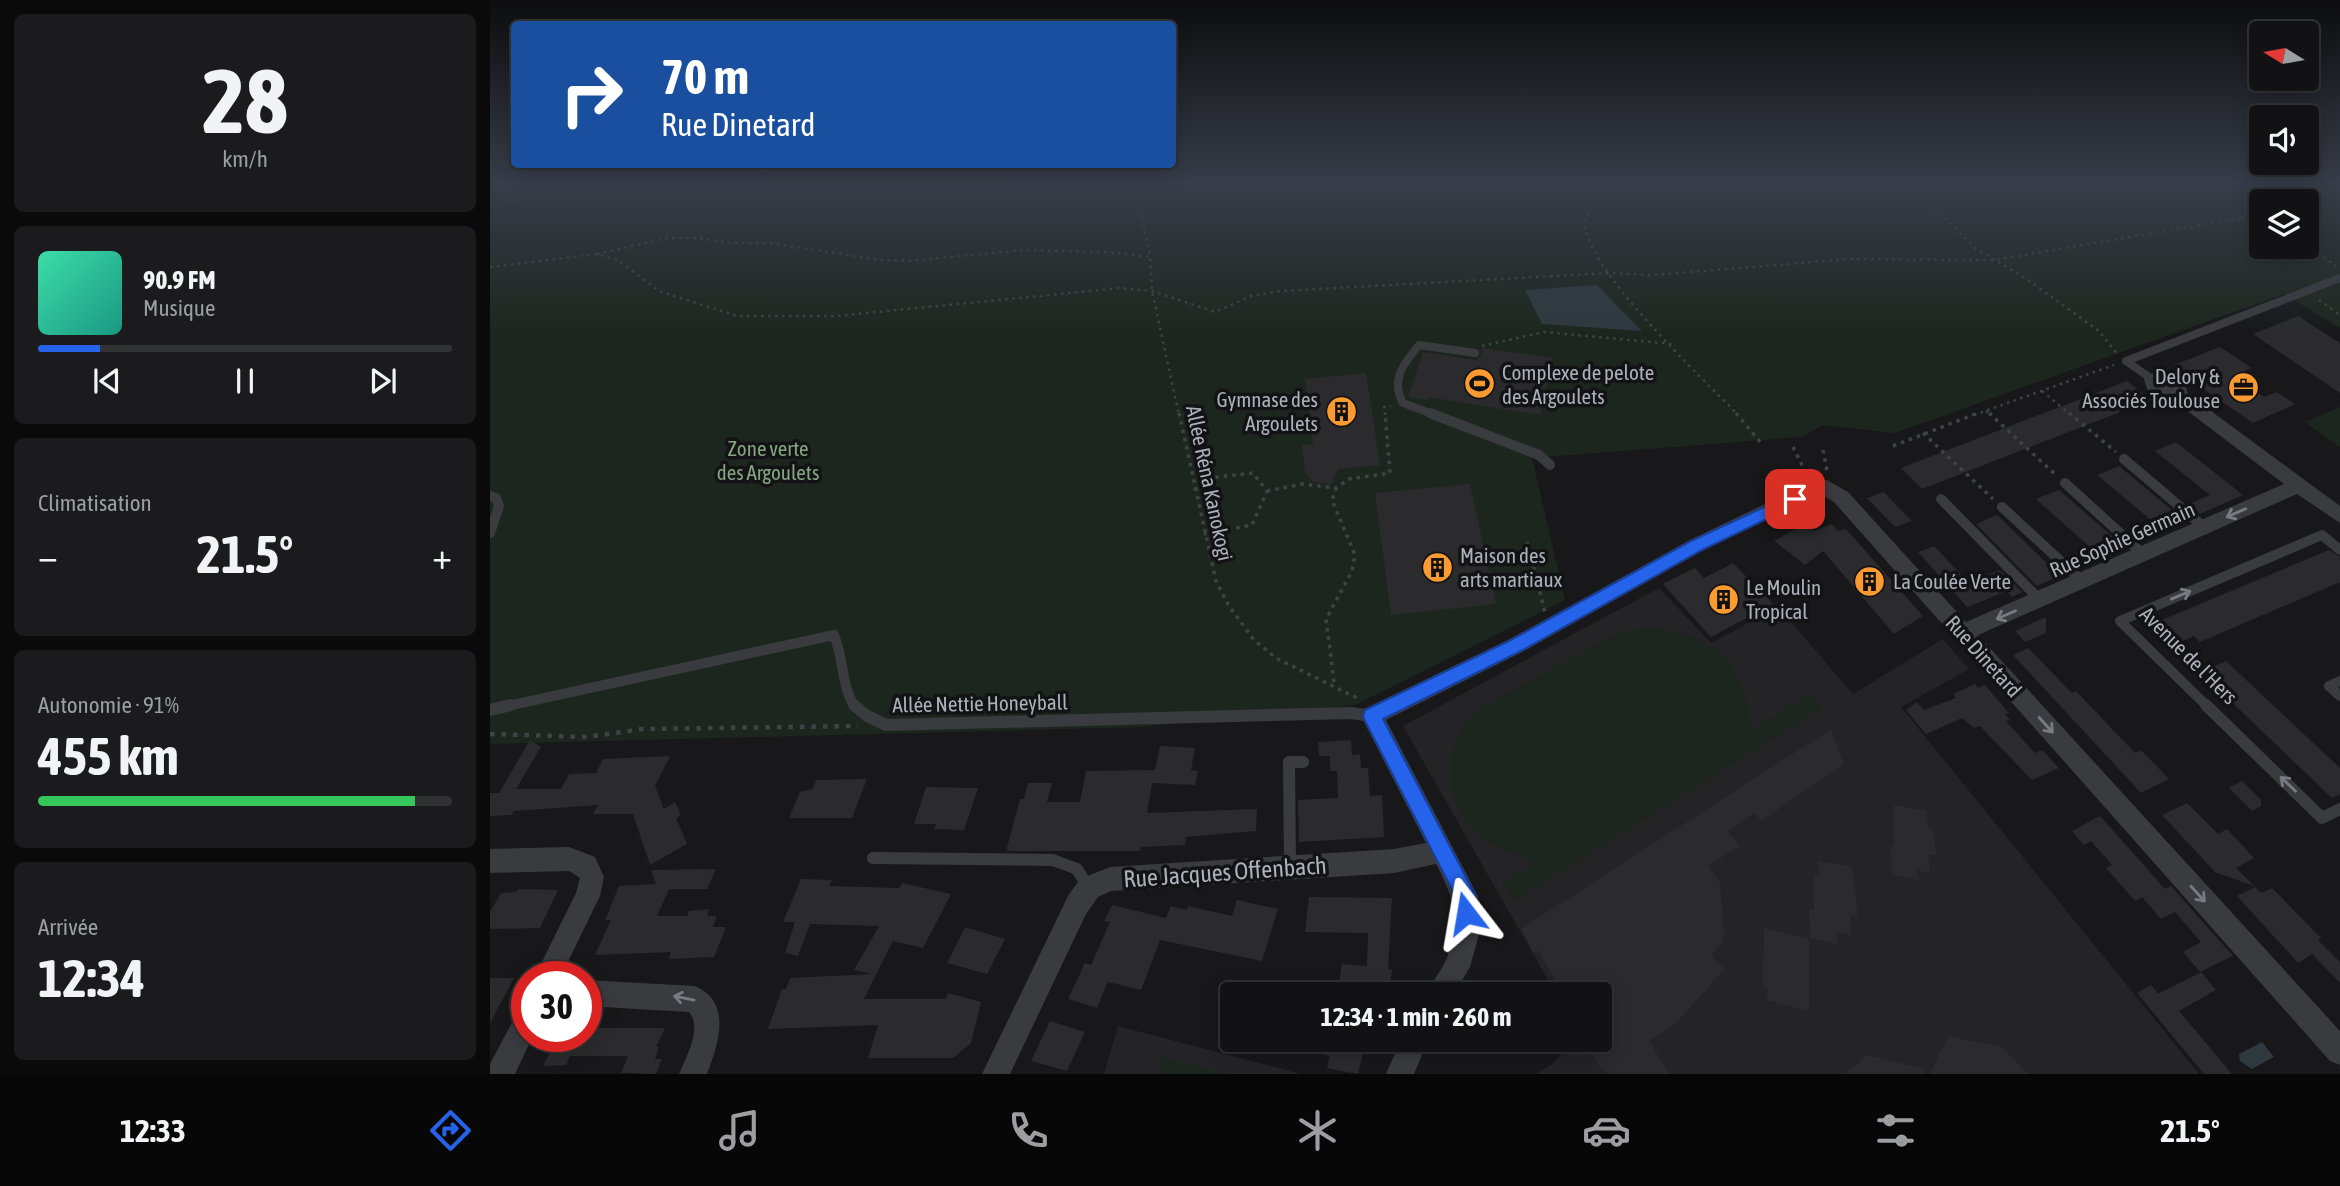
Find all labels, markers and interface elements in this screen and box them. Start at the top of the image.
north arrow [2249,21,2319,91]
map controls [2249,21,2319,259]
text: 28 [202,48,288,152]
text: 70 m [661,48,749,104]
icon: right [546,49,637,140]
button: sound [2249,105,2319,175]
text: Rue Dinetard [661,106,815,143]
text: km/h [222,146,268,172]
button: layers [2249,189,2319,259]
text: 90.9 FM [143,265,216,295]
text: Musique [143,295,215,321]
place label: Complexe de pelote des Argoulets [1502,360,1654,408]
icon: previous [88,362,126,400]
icon: pause [226,362,264,400]
icon: next [364,362,402,400]
place label: Delory & Associés Toulouse [2082,364,2220,412]
sports icon: Complexe de pelote des Argoulets [1462,367,1496,401]
office icon: Delory & Associés Toulouse [2226,371,2260,405]
place label: Gymnase des Argoulets [1216,387,1318,435]
building icon: Gymnase des Argoulets [1324,394,1358,428]
street label: Allée Réna Kanokogi [1182,403,1238,563]
park label: Zone verte des Argoulets [717,436,819,484]
pin [1765,469,1825,529]
icon: arrive [1776,480,1814,518]
text: Climatisation [38,490,152,516]
street label: Rue Sophie Germain [2046,496,2198,582]
one-way arrow [2226,507,2248,520]
text: 21.5° [197,524,293,584]
text: − [38,534,58,577]
text: + [432,534,452,577]
place label: Maison des arts martiaux [1460,543,1563,591]
building icon: Maison des arts martiaux [1420,550,1454,584]
building icon: La Coulée Verte [1853,564,1887,598]
place label: La Coulée Verte [1893,569,2011,593]
place label: Le Moulin Tropical [1746,575,1821,623]
building icon: Le Moulin Tropical [1706,582,1740,616]
one-way arrow [2170,588,2191,601]
street label: Avenue de l'Hers [2135,601,2243,709]
one-way arrow [1996,609,2017,622]
street label: Rue Dinetard [1941,610,2027,702]
street label: Allée Nettie Honeyball [892,689,1068,717]
text: Autonomie · 91% [38,692,179,718]
one-way arrow [2038,716,2054,734]
text: 455 km [38,726,179,786]
one-way arrow [2279,776,2296,793]
street label: Rue Jacques Offenbach [1122,851,1328,893]
position arrow [1429,876,1503,950]
one-way arrow [2190,885,2207,902]
text: Arrivée [38,914,98,940]
text: 12:34 [38,948,145,1008]
speed limit sign: 30 [511,961,602,1052]
one-way arrow [673,991,696,1004]
text: 12:34 · 1 min · 260 m [1321,1002,1511,1032]
icon: directions [426,1106,475,1155]
icon: music [715,1106,764,1155]
icon: phone [1004,1106,1053,1155]
icon: climate [1293,1106,1342,1155]
icon: car [1582,1106,1631,1155]
icon: filters [1871,1106,1920,1155]
text: 12:33 [120,1112,186,1149]
text: 21.5° [2160,1112,2220,1149]

